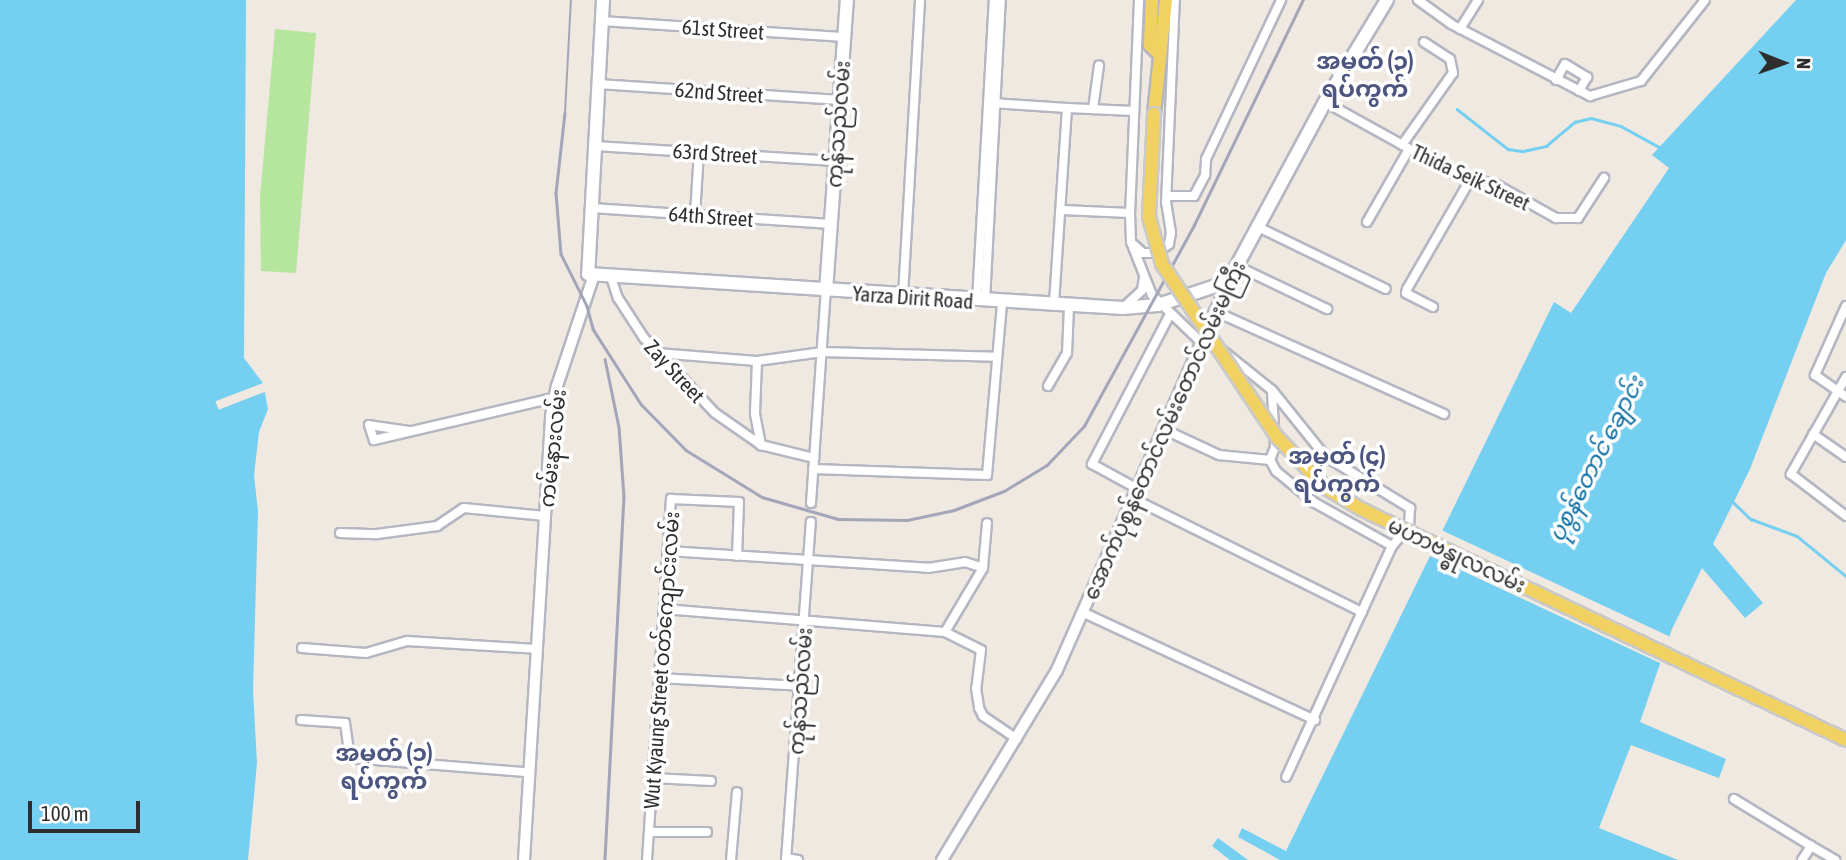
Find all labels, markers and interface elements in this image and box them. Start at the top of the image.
street label: 61st Street [681,14,765,44]
north arrow [1748,28,1818,98]
district label: အမှတ် (၃) ရပ်ကွက် [1316,47,1414,103]
text: N [1793,58,1815,69]
street label: ကုန်သည်လမ်း [821,59,855,189]
street label: 62nd Street [674,76,764,108]
street label: 63rd Street [672,137,758,169]
street label: Thida Seik Street [1408,139,1534,215]
street label: 64th Street [668,200,754,232]
street label: အောက်ပုစွန်တောင်လမ်းတောင်လမ်းမကြီး [1078,257,1250,603]
street label: Yarza Dirit Road [852,280,974,314]
street label: Zay Street [640,334,710,408]
water label: ပုစွန်တောင် ချောင်း [1542,372,1650,546]
street label: ကမ်းနားလမ်း [533,388,571,508]
district label: အမှတ် (၄) ရပ်ကွက် [1288,442,1386,498]
street label: Wut Kyaung Street ဝတ်ကျောင်းလမ်း [638,510,684,810]
street label: မဟာဗန္ဓုလလမ်း [1384,512,1530,598]
street label: ကုန်သည်လမ်း [783,626,817,756]
district label: အမှတ် (၁) ရပ်ကွက် [335,739,433,795]
scale bar [32,786,144,830]
text: 100 m [41,801,89,825]

